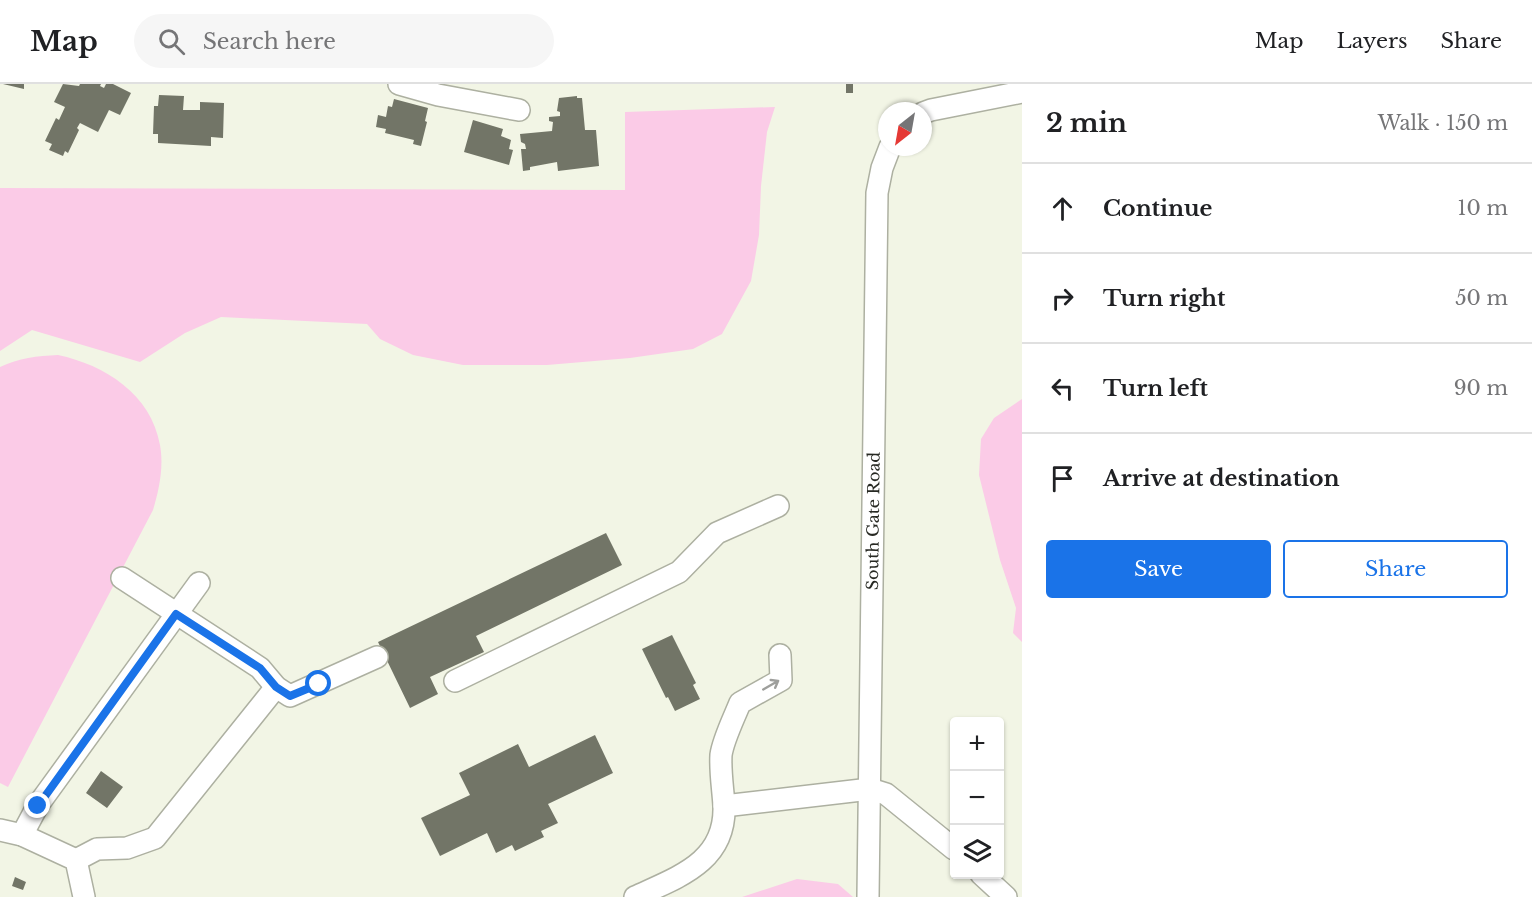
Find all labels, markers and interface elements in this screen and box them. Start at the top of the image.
search box [134,14,554,68]
text: Map [30,24,98,59]
icon: search [155,25,188,58]
text: Search here [203,28,336,55]
text: Map [1255,28,1304,54]
text: Layers [1337,28,1408,54]
text: Share [1441,28,1502,54]
north arrow [878,102,932,156]
text: 2 min [1046,107,1127,139]
text: Walk · 150 m [1378,111,1508,135]
icon: ahead [1046,192,1079,225]
text: Continue [1103,195,1212,222]
text: 10 m [1458,196,1508,220]
icon: right [1046,282,1079,315]
text: Turn right [1103,285,1225,312]
text: 50 m [1455,286,1508,310]
icon: left [1046,372,1079,405]
text: Turn left [1103,375,1208,402]
text: 90 m [1454,376,1508,400]
street label: South Gate Road [862,452,884,590]
icon: arrive [1046,462,1079,495]
text: Arrive at destination [1103,465,1340,492]
button: Save [1046,540,1271,598]
button: Share [1283,540,1508,598]
route start [305,670,331,696]
one-way arrow [762,679,779,691]
map controls [950,717,1004,879]
button: + [950,717,1004,771]
button: − [950,771,1004,825]
route end [24,792,50,818]
button: layers [950,825,1004,879]

